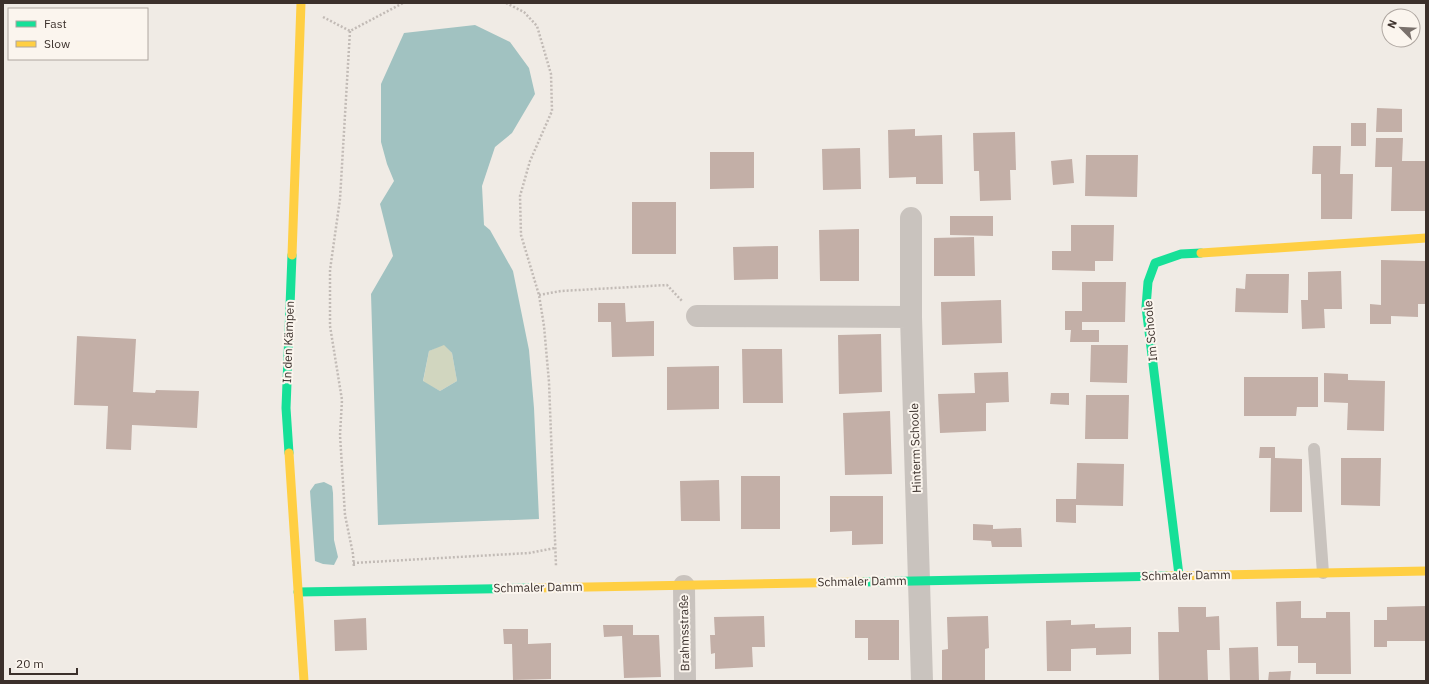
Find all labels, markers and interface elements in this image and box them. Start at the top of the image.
legend [8,8,148,60]
north arrow [1381,8,1421,48]
text: Fast [44,16,67,31]
text: N [1384,17,1400,30]
text: Slow [44,36,70,51]
street label: Im Schoole [1140,299,1160,362]
street label: In den Kämpen [279,301,297,383]
street label: Hinterm Schoole [906,402,924,493]
street label: Schmaler Damm [1141,567,1231,583]
street label: Schmaler Damm [817,573,907,589]
street label: Schmaler Damm [493,579,583,595]
street label: Brahmsstraße [676,594,692,671]
scale bar [10,650,77,676]
text: 20 m [16,656,44,671]

